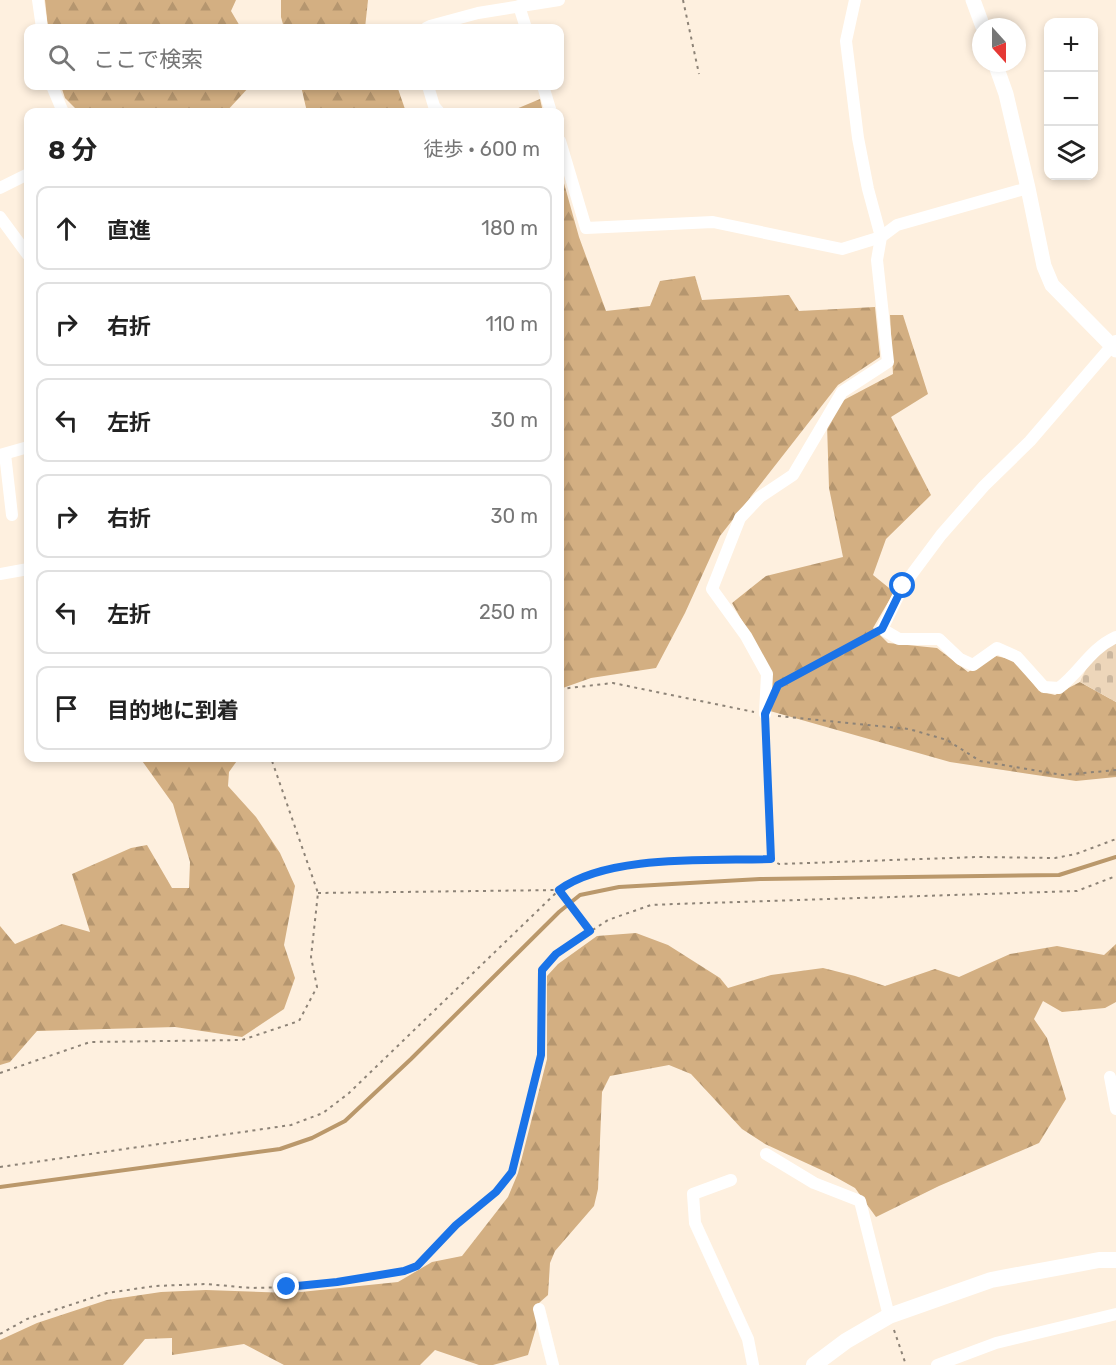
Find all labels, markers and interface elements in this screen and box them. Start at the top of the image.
north arrow [972,18,1026,72]
map controls [1044,18,1098,180]
button: + [1044,18,1098,72]
search box [24,24,564,90]
icon: search [45,41,78,74]
text: ここで検索 [93,46,203,73]
button: − [1044,72,1098,126]
button: layers [1044,126,1098,180]
text: 8 分 [48,135,97,166]
text: 徒歩 · 600 m [423,137,540,161]
icon: ahead [50,212,83,245]
text: 180 m [481,216,538,240]
text: 直進 [107,217,151,244]
icon: right [50,308,83,341]
text: 110 m [486,312,538,336]
text: 右折 [107,313,151,340]
icon: left [50,404,83,437]
text: 30 m [491,408,538,432]
text: 左折 [107,409,151,436]
icon: right [50,500,83,533]
text: 30 m [491,504,538,528]
text: 右折 [107,505,151,532]
route start [889,572,915,598]
icon: left [50,596,83,629]
text: 250 m [479,600,538,624]
text: 左折 [107,601,151,628]
icon: arrive [50,692,83,725]
text: 目的地に到着 [107,697,239,724]
route end [273,1273,299,1299]

